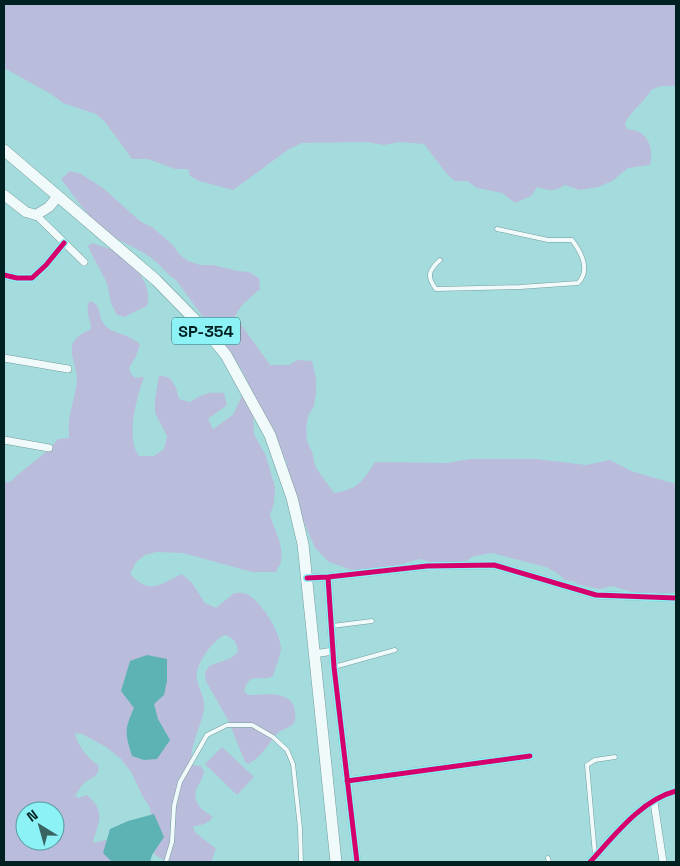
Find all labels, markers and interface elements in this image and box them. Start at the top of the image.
road number: SP-354 [172,318,240,344]
north arrow [15,801,65,851]
text: N [23,806,41,826]

